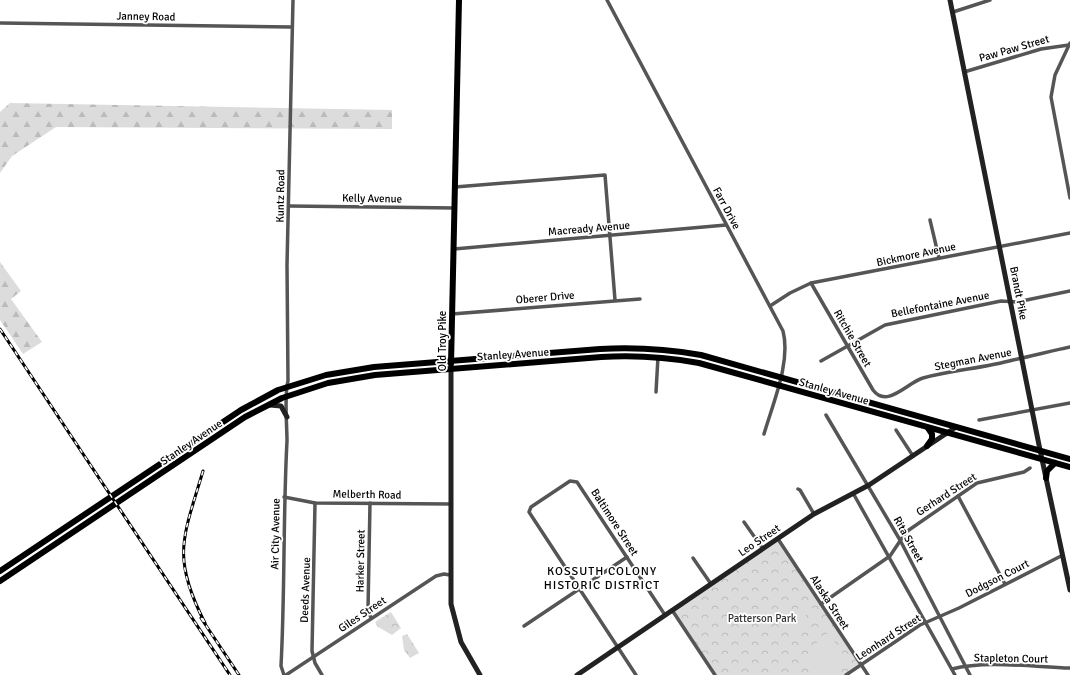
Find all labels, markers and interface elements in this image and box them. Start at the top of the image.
street label: Janney Road [117,9,176,24]
street label: Paw Paw Street [978,32,1051,65]
street label: Kuntz Road [274,169,287,223]
street label: Farr Drive [710,185,743,232]
street label: Kelly Avenue [342,191,402,206]
street label: Macready Avenue [547,218,631,239]
street label: Bickmore Avenue [875,240,957,269]
street label: Brandt Pike [1007,265,1030,321]
street label: Oberer Drive [515,288,575,307]
street label: Bellefontaine Avenue [890,289,990,320]
street label: Ritchie Street [831,307,874,369]
street label: Old Troy Pike [436,311,449,371]
street label: Stanley Avenue [477,346,549,363]
street label: Stegman Avenue [933,346,1013,373]
street label: Stanley Avenue [797,375,870,408]
street label: Stanley Avenue [158,417,225,468]
street label: Gerhard Street [914,470,979,519]
street label: Baltimore Street [588,486,641,558]
street label: Melberth Road [332,487,402,502]
street label: Air City Avenue [268,498,283,570]
street label: Rita Street [891,514,926,564]
street label: Leo Street [736,522,783,559]
street label: Harker Street [353,529,368,593]
street label: Deeds Avenue [298,557,313,623]
street label: Dodgson Court [963,557,1031,600]
district label: KOSSUTH COLONY HISTORIC DISTRICT [544,564,660,593]
street label: Alaska Street [807,573,852,632]
street label: Giles Street [336,594,389,635]
street label: Leonhard Street [853,611,923,663]
park label: Patterson Park [728,612,797,625]
street label: Stapleton Court [974,651,1048,666]

